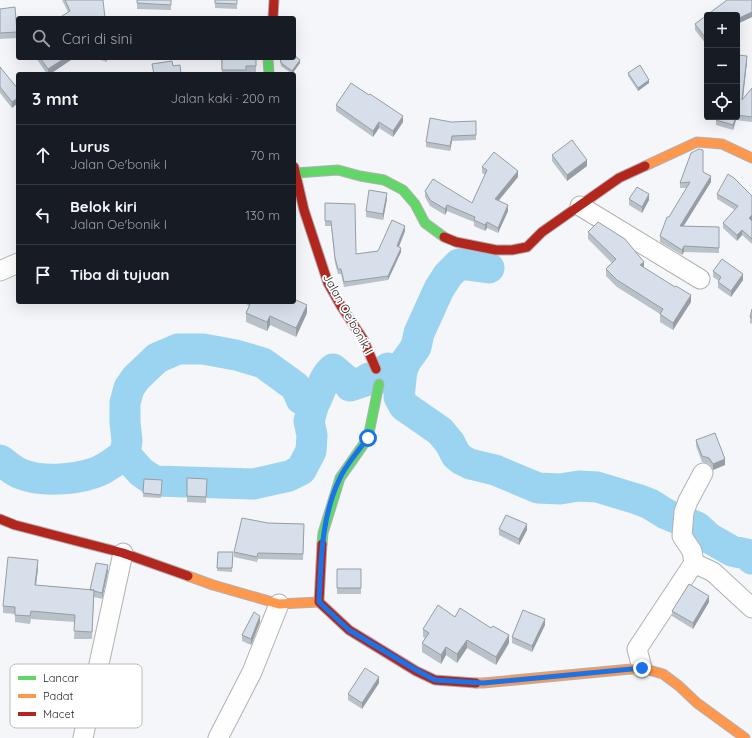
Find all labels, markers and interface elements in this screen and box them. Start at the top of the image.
map controls [704,12,740,120]
button: + [704,12,740,48]
search box [16,16,296,60]
icon: search [30,27,52,49]
text: Cari di sini [62,29,133,48]
button: − [704,48,740,84]
button: locate [704,84,740,120]
text: 3 mnt [32,88,79,109]
text: Jalan kaki · 200 m [171,90,280,106]
text: Lurus [70,137,110,156]
icon: ahead [32,144,54,166]
text: 70 m [250,147,280,163]
text: Jalan Oe'bonik I [70,156,167,172]
text: Belok kiri [70,197,137,216]
icon: left [32,204,54,226]
text: 130 m [245,207,280,223]
text: Jalan Oe'bonik I [70,216,167,232]
icon: arrive [32,264,54,286]
text: Tiba di tujuan [70,265,169,284]
street label: Jalan Oe'bonik I [320,271,377,357]
route start [359,429,377,447]
route end [633,659,651,677]
legend [10,664,142,728]
text: Lancar [43,671,79,685]
text: Padat [43,689,73,703]
text: Macet [43,707,75,721]

